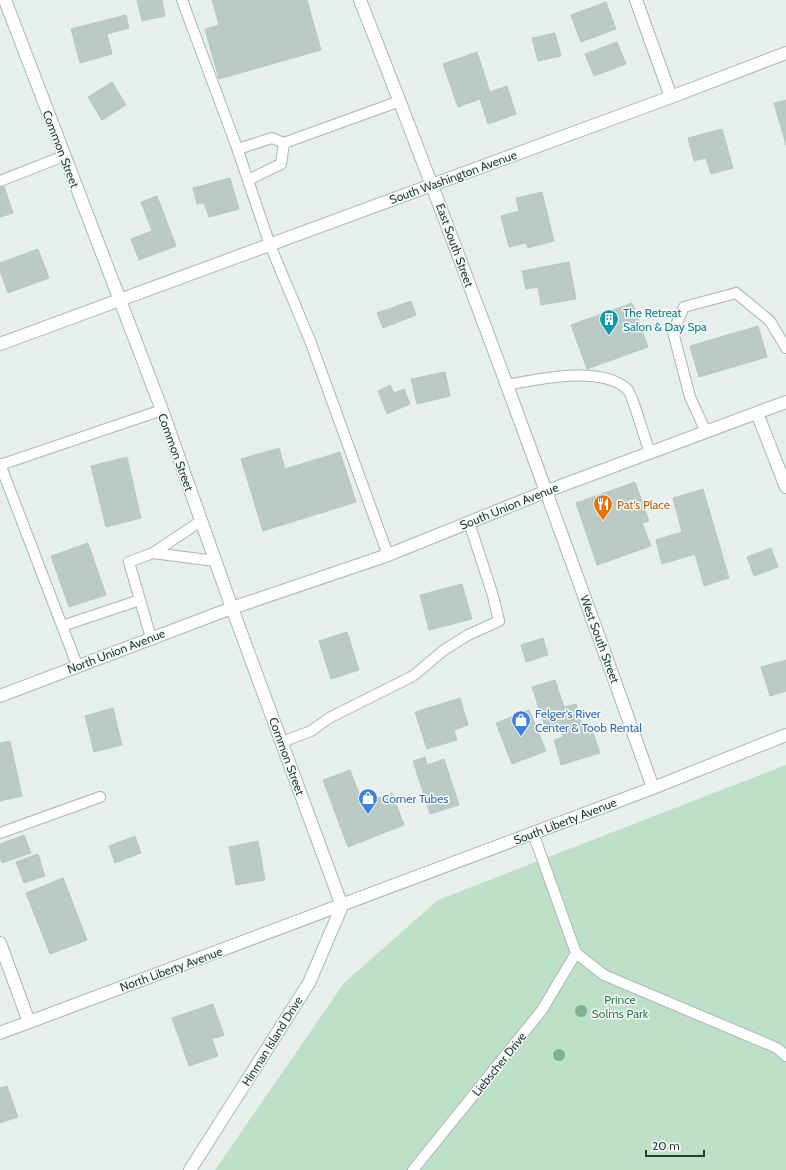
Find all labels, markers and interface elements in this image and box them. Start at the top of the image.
street label: Common Street [39,108,83,190]
street label: South Washington Avenue [387,147,519,207]
street label: East South Street [433,201,477,289]
place label: The Retreat Salon & Day Spa [623,305,707,334]
building icon: The Retreat Salon & Day Spa [598,308,620,336]
street label: Common Street [155,411,197,493]
street label: South Union Avenue [458,479,560,533]
restaurant icon: Pat's Place [592,493,614,521]
place label: Pat's Place [617,497,670,512]
street label: West South Street [577,593,623,685]
street label: North Union Avenue [65,625,167,677]
place label: Felger's River Center & Toob Rental [535,706,642,735]
shop icon: Felger's River Center & Toob Rental [510,709,532,737]
street label: Common Street [266,715,308,797]
shop icon: Corner Tubes [357,787,379,815]
place label: Corner Tubes [382,791,448,806]
street label: South Liberty Avenue [511,794,619,848]
street label: North Liberty Avenue [118,943,224,995]
park label: Prince Solms Park [592,992,649,1021]
street label: Hinman Island Drive [238,993,306,1089]
street label: Liebscher Drive [469,1029,529,1099]
scale bar [646,1132,704,1158]
text: 20 m [652,1138,680,1153]

